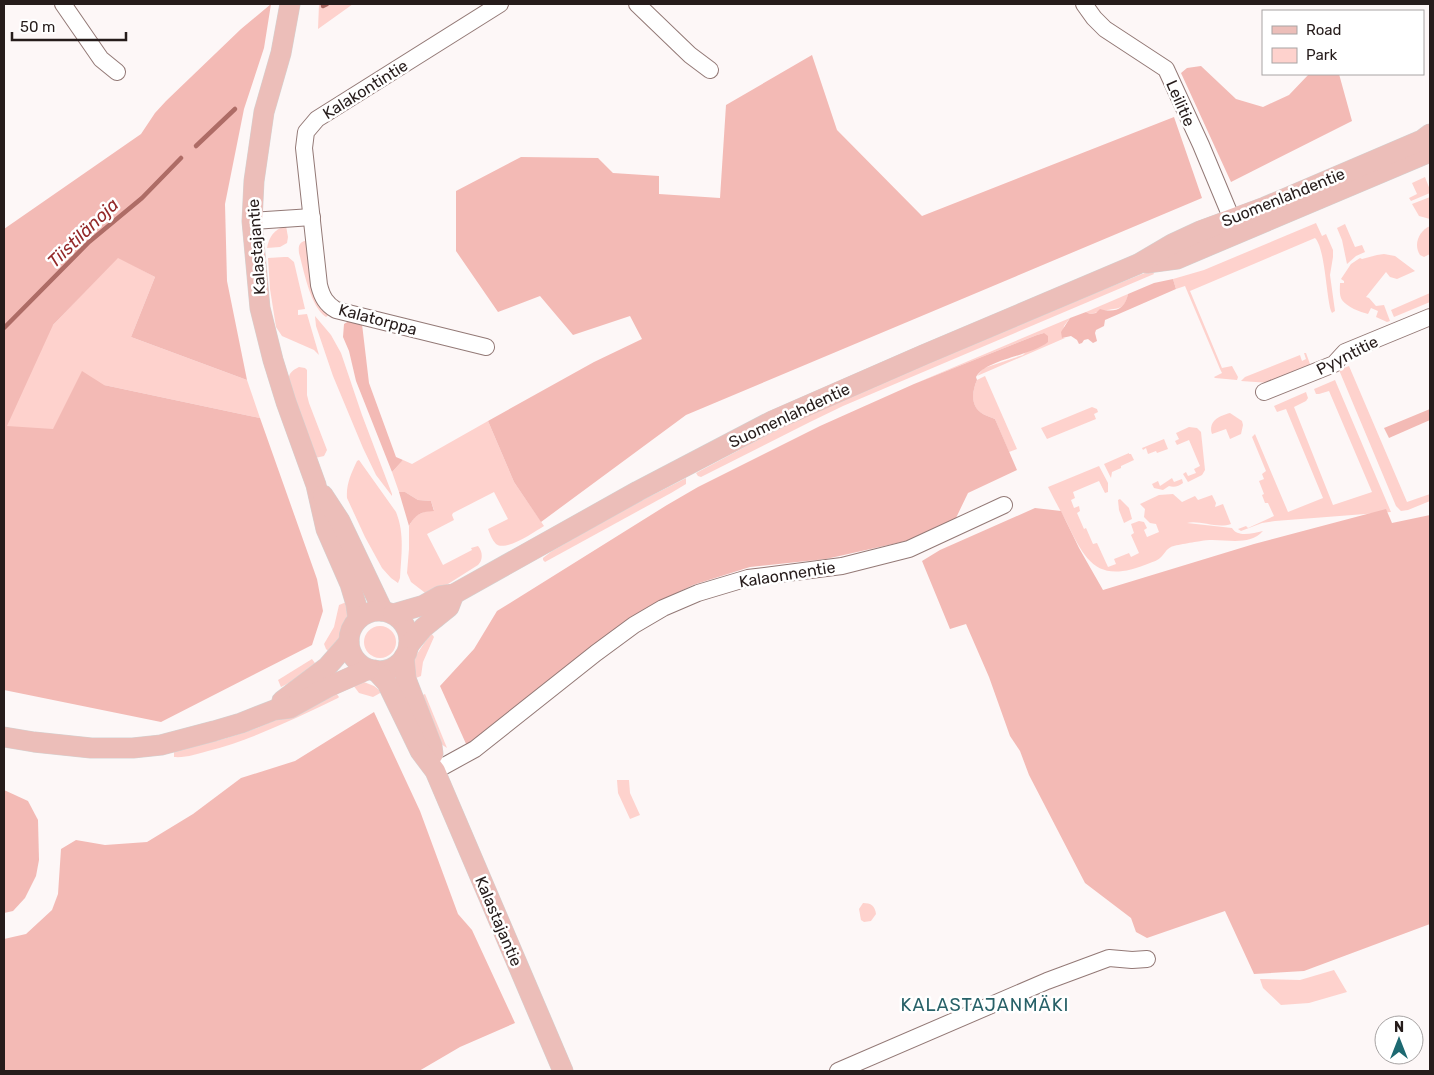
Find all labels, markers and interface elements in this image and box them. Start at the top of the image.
scale bar [12,10,126,42]
legend [1262,10,1424,75]
text: 50 m [20,18,55,36]
text: Road [1306,21,1342,39]
text: Park [1306,46,1337,64]
street label: Kalakontintie [319,56,411,123]
street label: Leilitie [1162,77,1199,129]
street label: Suomenlahdentie [1219,164,1348,231]
water label: Tiistilänoja [43,193,124,272]
street label: Kalastajantie [244,198,269,296]
street label: Kalatorppa [337,300,419,339]
street label: Pyyntitie [1313,332,1381,379]
street label: Suomenlahdentie [726,379,853,452]
street label: Kalaonnentie [738,557,837,591]
street label: Kalastajantie [471,873,526,969]
district label: KALASTAJANMÄKI [901,994,1069,1016]
north arrow [1374,1015,1424,1065]
text: N [1394,1019,1404,1036]

